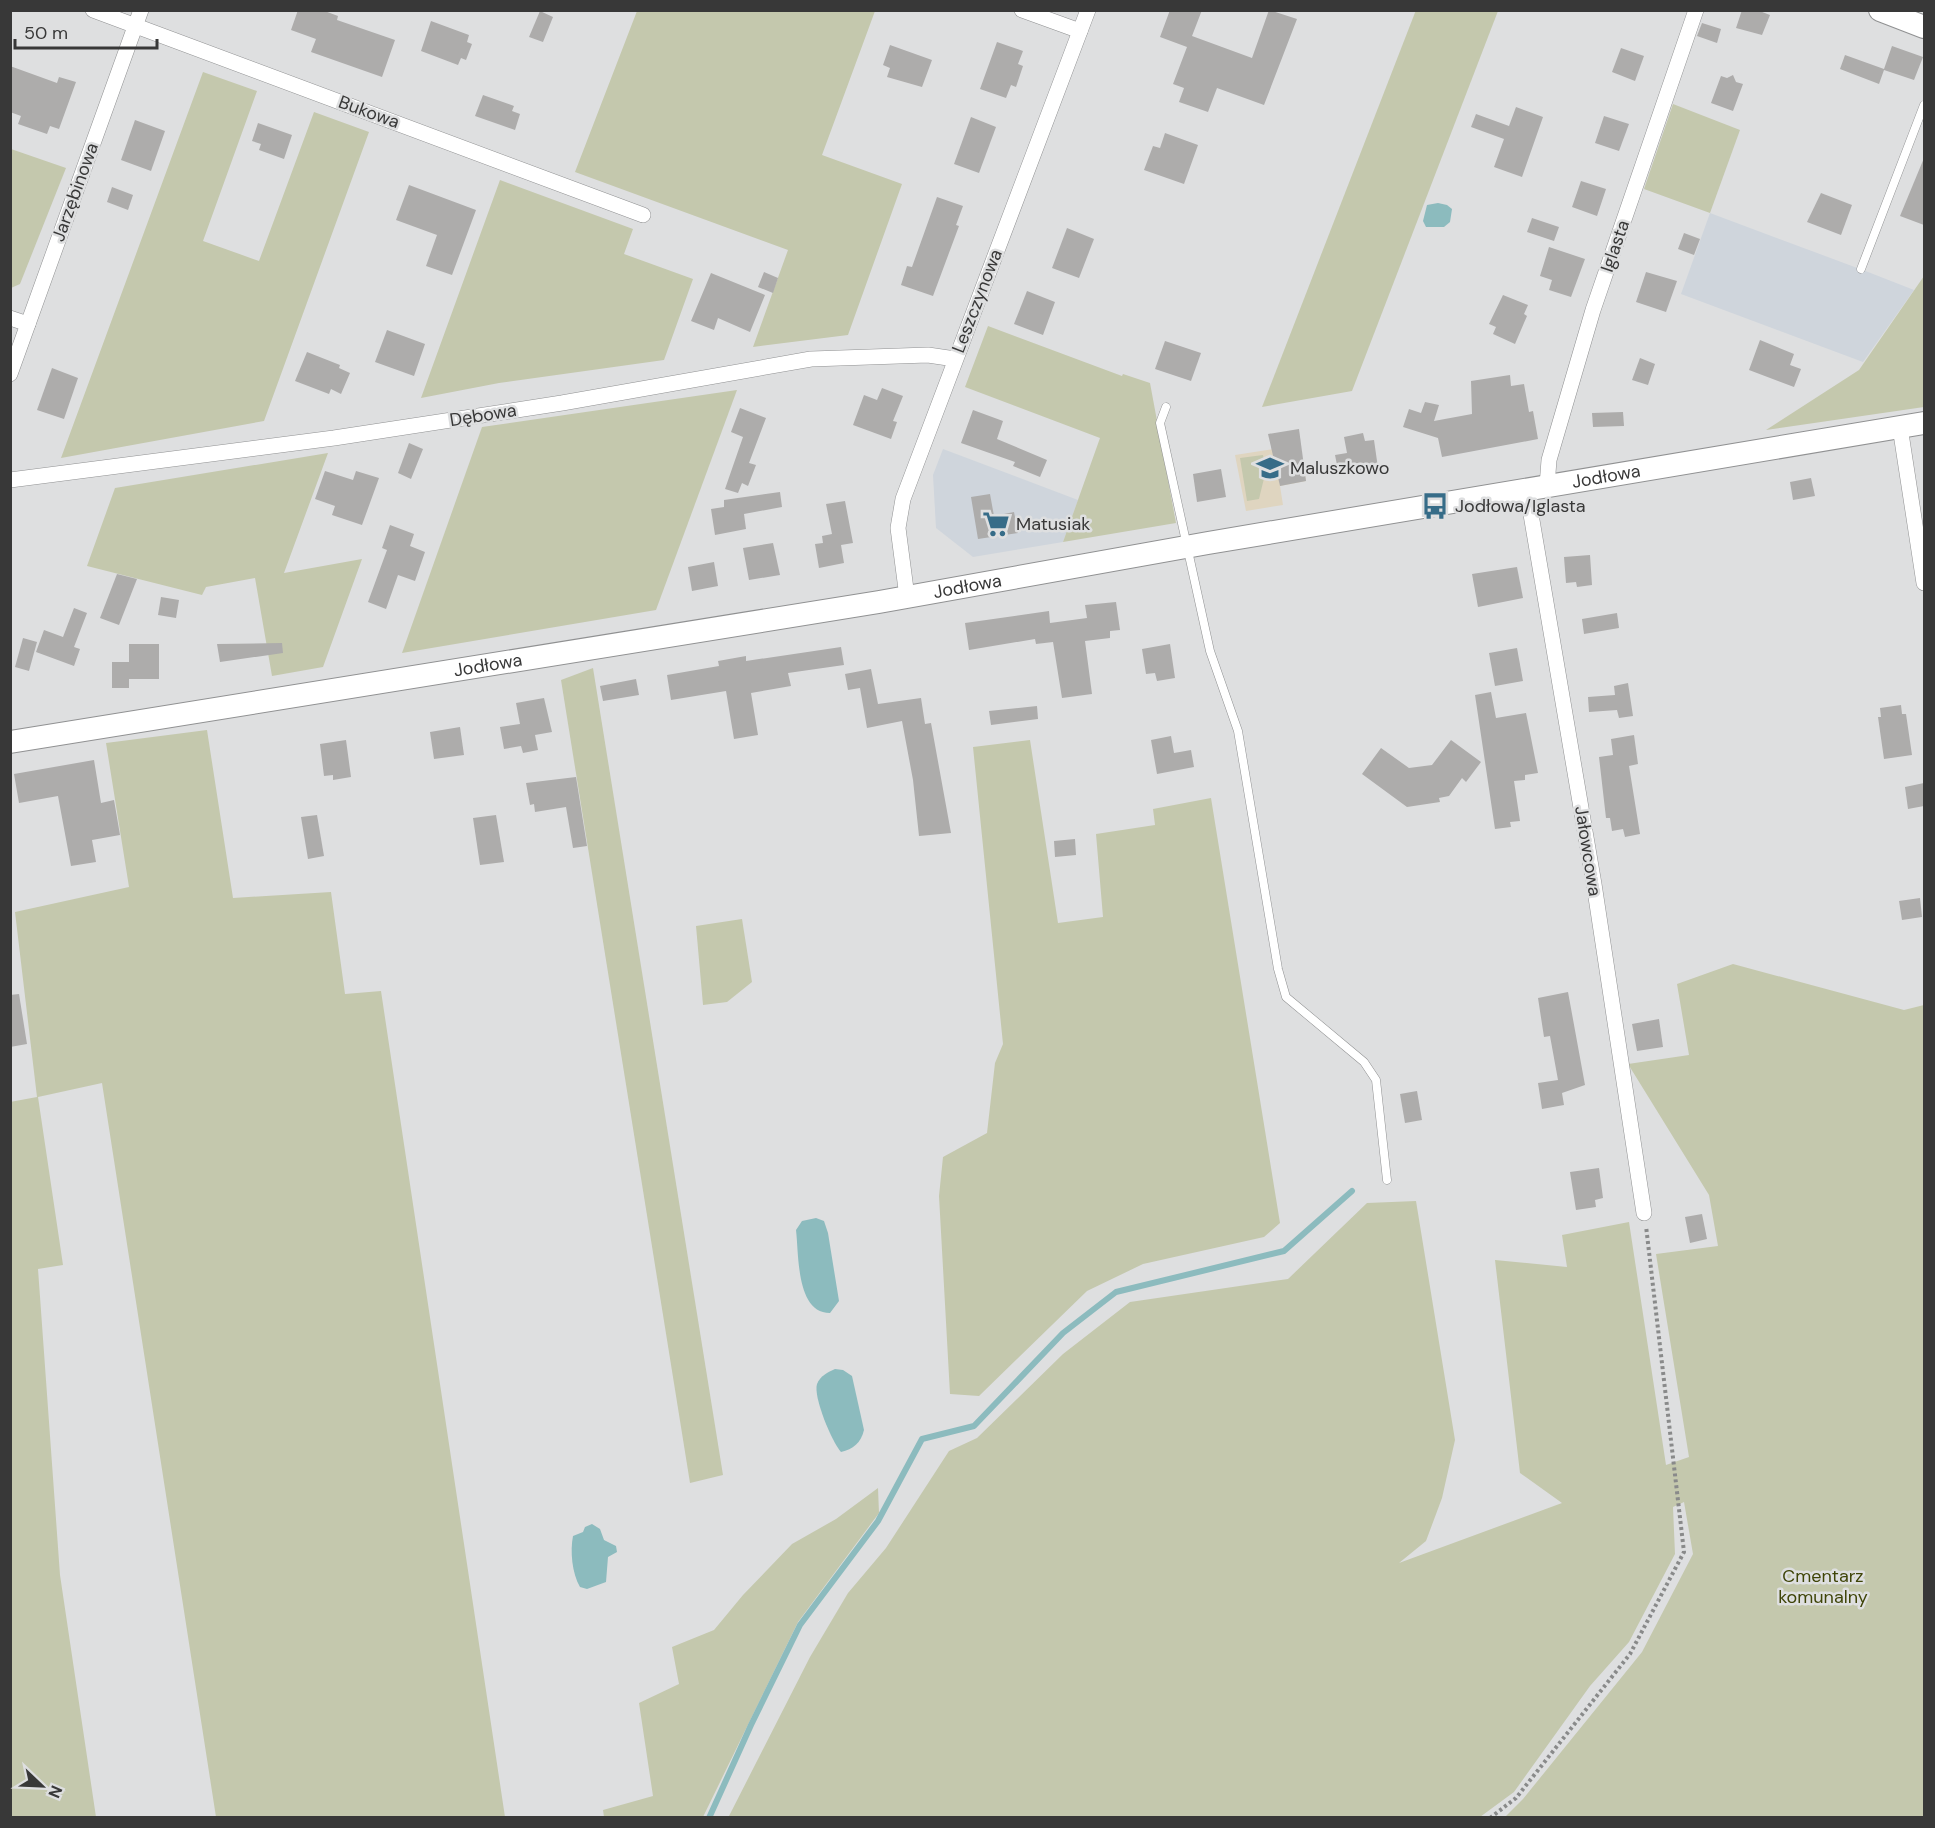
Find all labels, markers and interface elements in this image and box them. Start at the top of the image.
scale bar [15,12,158,50]
text: 50 m [24,21,68,45]
street label: Bukowa [335,90,403,134]
street label: Jarzębinowa [46,139,104,245]
street label: Iglasta [1595,217,1635,275]
street label: Leszczynowa [946,246,1008,356]
street label: Dębowa [448,398,518,432]
school or university icon: Maluszkowo [1255,453,1285,483]
place label: Maluszkowo [1290,456,1389,480]
street label: Jodłowa [1570,459,1642,494]
bus stop icon: Jodłowa/Iglasta [1420,491,1450,521]
place label: Jodłowa/Iglasta [1455,494,1586,518]
supermarket icon: Matusiak [981,509,1011,539]
place label: Matusiak [1016,512,1090,536]
street label: Jodłowa [931,568,1004,604]
street label: Jodłowa [452,648,524,682]
street label: Jałowcowa [1569,804,1607,898]
park label: Cmentarz komunalny [1778,1564,1868,1609]
north arrow [12,1756,72,1816]
text: N [43,1782,67,1801]

